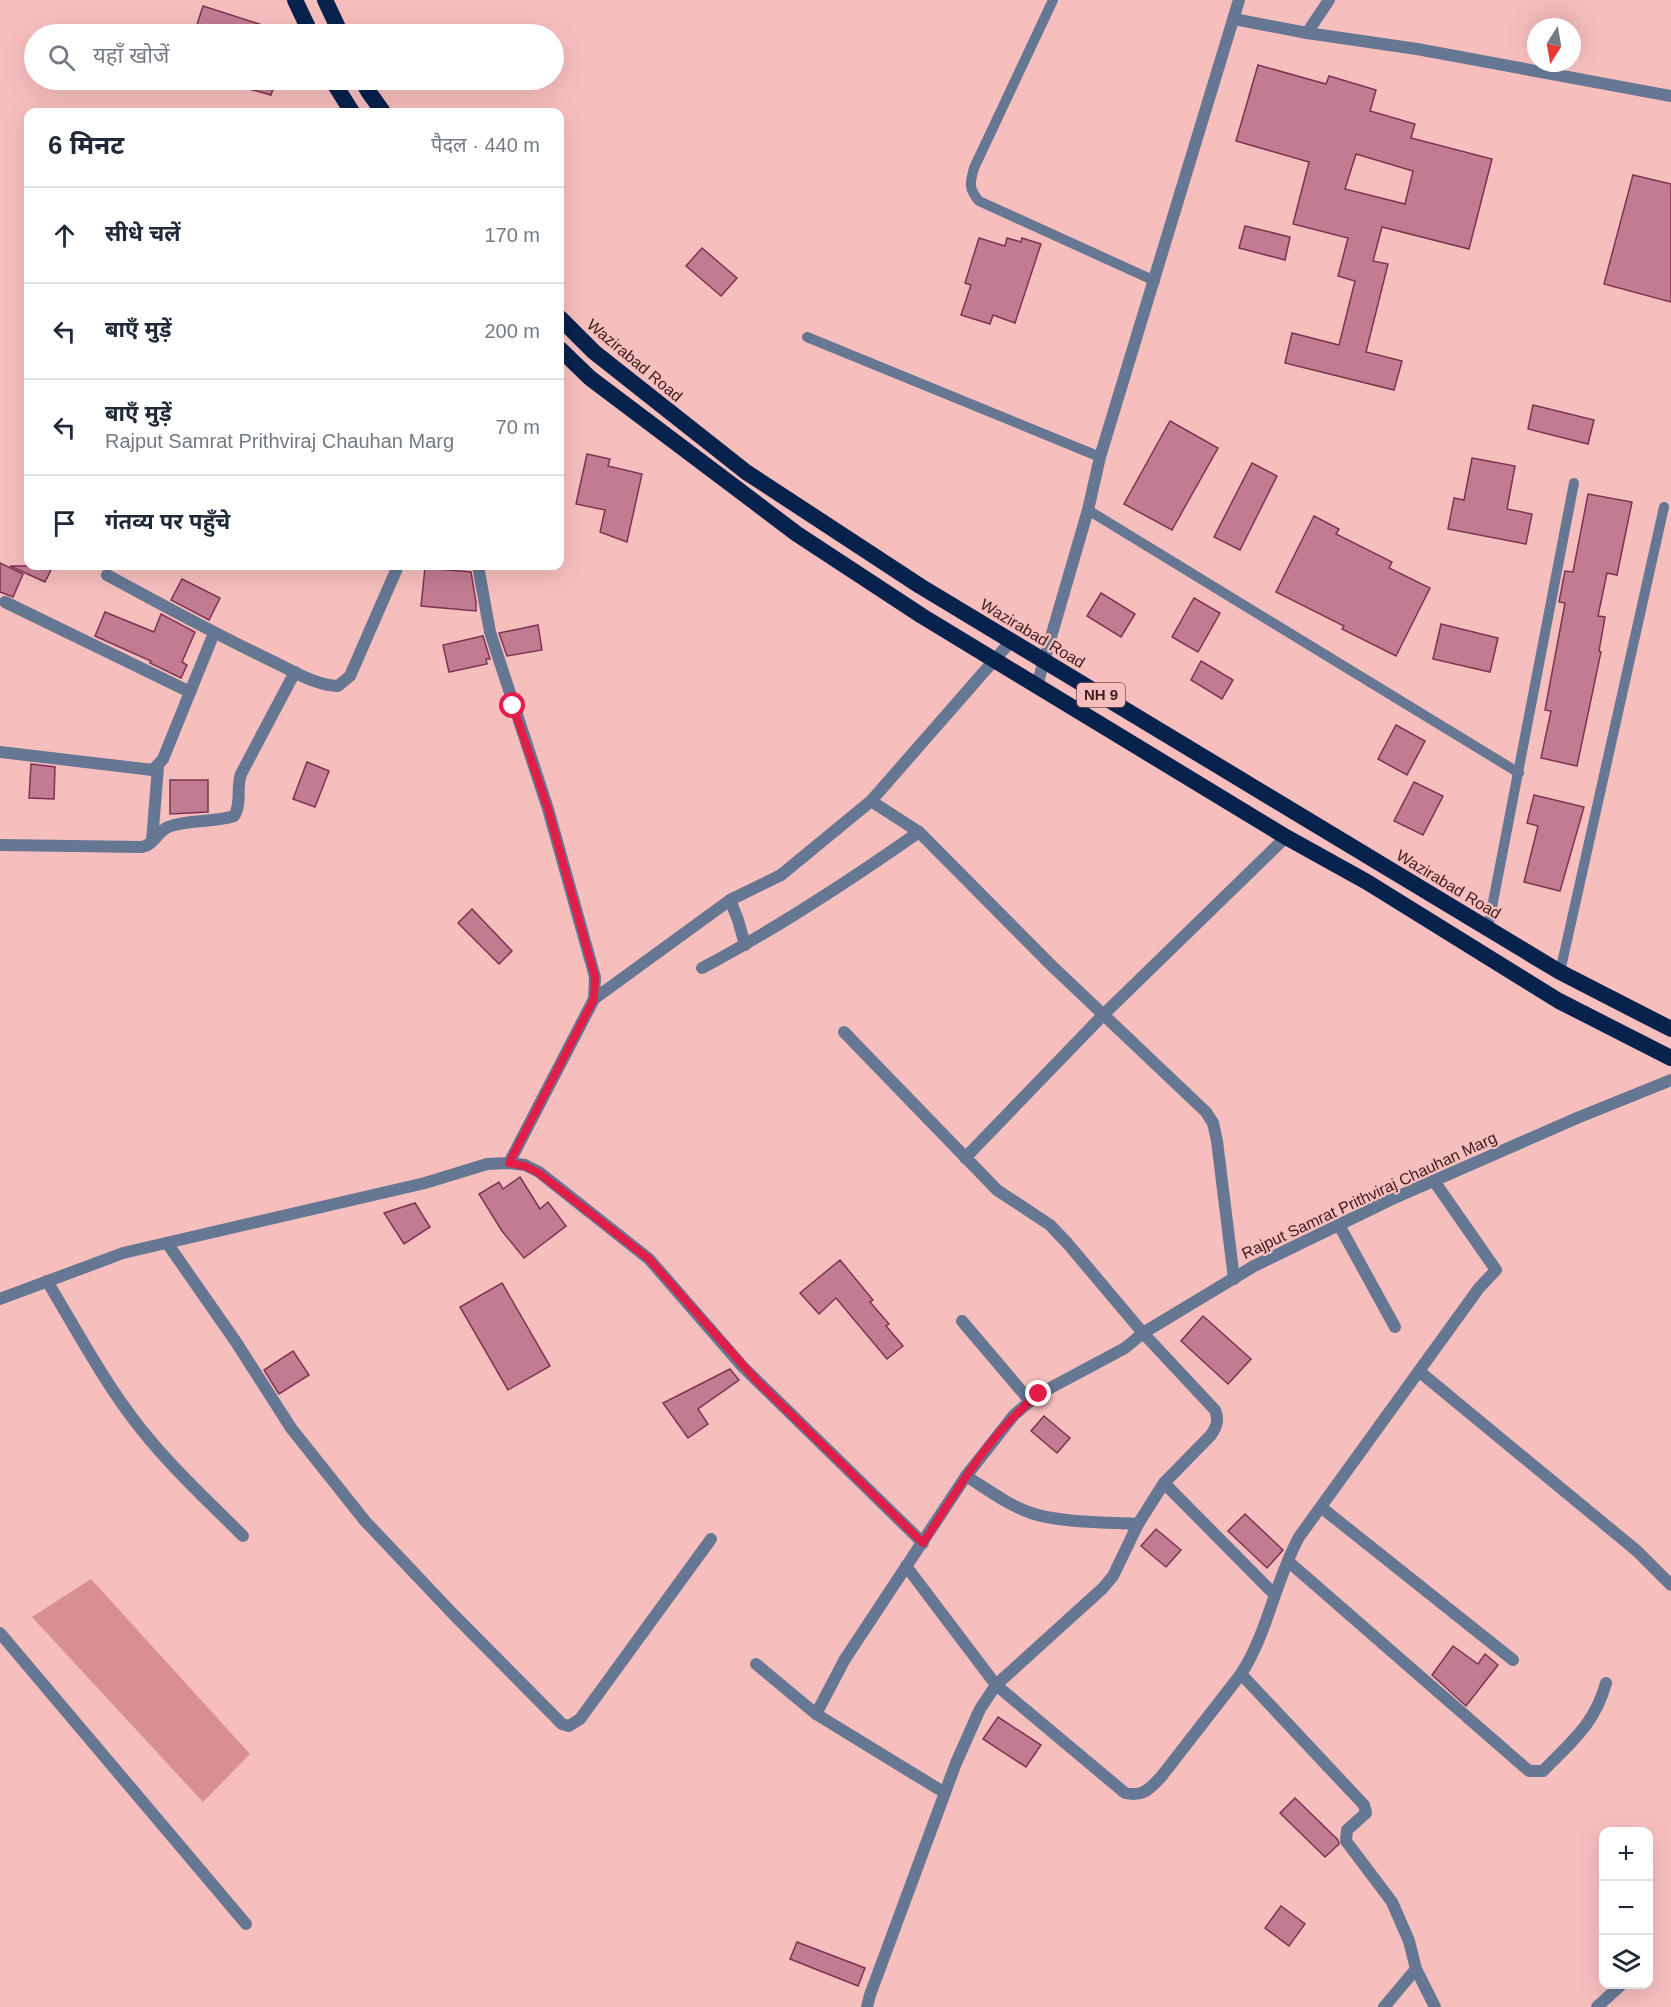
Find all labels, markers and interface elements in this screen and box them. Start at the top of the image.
north arrow [1527,18,1581,72]
search box [24,24,564,90]
icon: search [45,41,78,74]
text: यहाँ खोजें [93,43,169,68]
text: 6 मिनट [48,130,124,160]
text: पैदल · 440 m [431,134,540,156]
icon: ahead [48,219,81,252]
text: सीधे चलें [105,221,180,246]
text: 170 m [484,224,540,246]
icon: left [48,315,81,348]
street label: Wazirabad Road [584,316,686,405]
text: बाएँ मुड़ें [105,317,171,342]
text: 200 m [484,320,540,342]
text: बाएँ मुड़ें [105,401,171,426]
icon: left [48,411,81,444]
text: 70 m [496,416,540,438]
text: Rajput Samrat Prithviraj Chauhan Marg [105,430,454,452]
icon: arrive [48,507,81,540]
text: गंतव्य पर पहुँचे [105,509,230,534]
street label: Wazirabad Road [978,596,1088,671]
road number: NH 9 [1077,683,1125,707]
route start [499,692,525,718]
street label: Wazirabad Road [1394,847,1504,922]
street label: Rajput Samrat Prithviraj Chauhan Marg [1239,1129,1499,1262]
route end [1025,1380,1051,1406]
map controls [1599,1827,1653,1989]
button: + [1599,1827,1653,1881]
button: − [1599,1881,1653,1935]
button: layers [1599,1935,1653,1989]

